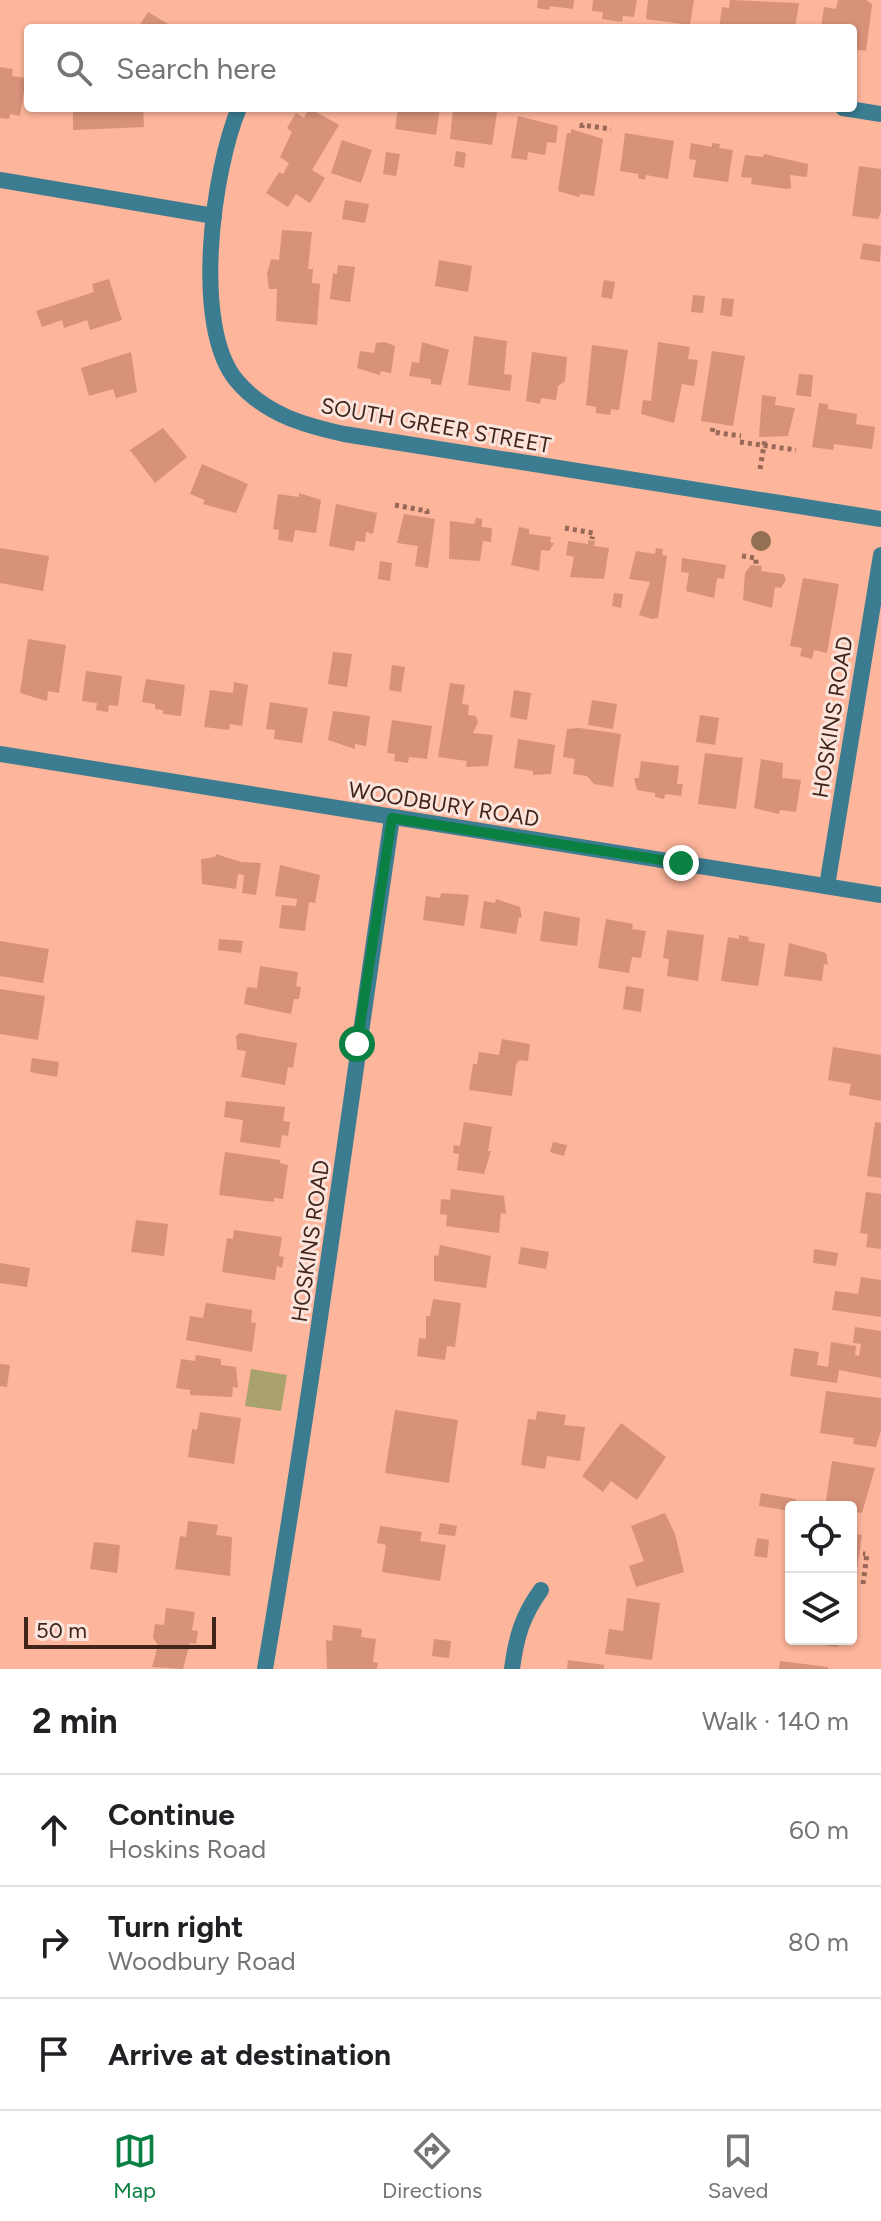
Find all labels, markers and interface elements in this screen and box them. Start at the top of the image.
search box [24,24,857,112]
icon: search [52,46,96,90]
text: Search here [116,50,276,87]
street label: SOUTH GREER STREET [319,392,553,459]
street label: HOSKINS ROAD [806,634,859,800]
street label: WOODBURY ROAD [347,776,541,833]
route end [663,845,699,881]
route start [339,1026,375,1062]
street label: HOSKINS ROAD [286,1158,335,1324]
map controls [785,1501,857,1645]
button: locate [785,1501,857,1573]
button: layers [785,1573,857,1645]
scale bar [24,1613,216,1649]
text: 50 m [36,1617,87,1644]
text: 2 min [32,1701,118,1742]
text: Walk · 140 m [702,1705,849,1737]
text: Continue [108,1796,235,1833]
icon: ahead [32,1808,76,1852]
text: 60 m [789,1814,849,1846]
text: Hoskins Road [108,1833,266,1865]
text: Turn right [108,1908,243,1945]
icon: right [32,1920,76,1964]
text: 80 m [788,1926,849,1958]
text: Woodbury Road [108,1945,296,1977]
icon: arrive [32,2032,76,2076]
text: Arrive at destination [108,2036,391,2073]
tab: Map [113,2129,157,2204]
tab: Directions [382,2129,482,2204]
tab: Saved [708,2129,768,2204]

